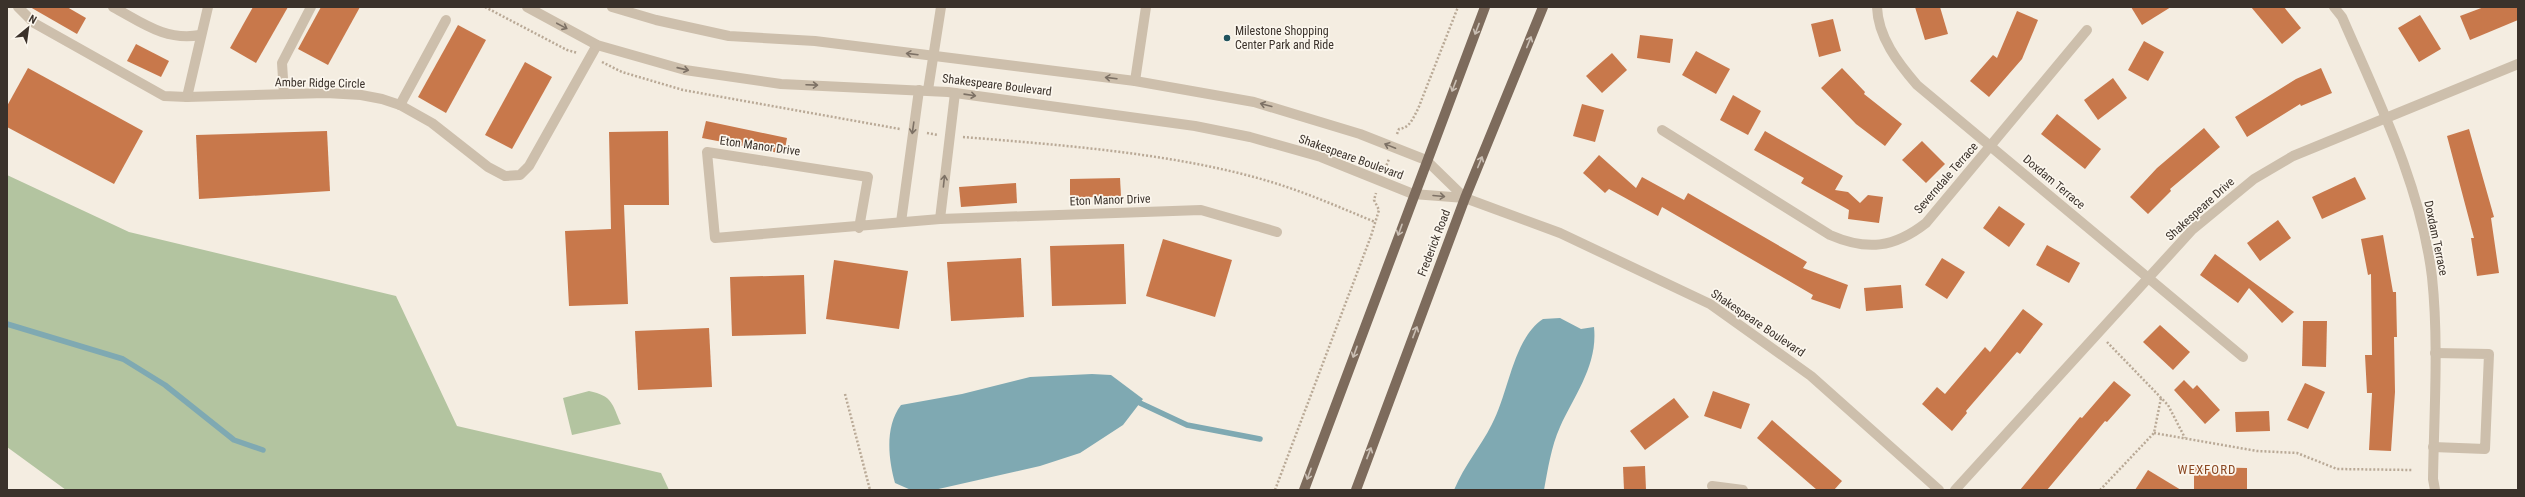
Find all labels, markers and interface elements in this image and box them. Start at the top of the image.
north arrow [8,8,48,48]
text: N [27,12,39,27]
one-way arrow [555,22,567,30]
one-way arrow [1472,22,1480,34]
place label: Milestone Shopping Center Park and Ride [1235,24,1334,52]
marker: Milestone Shopping Center Park and Ride [1222,33,1232,43]
one-way arrow [1525,36,1533,48]
one-way arrow [906,50,919,58]
one-way arrow [677,66,690,74]
street label: Shakespeare Boulevard [941,71,1053,99]
one-way arrow [1105,74,1118,82]
street label: Amber Ridge Circle [275,75,366,91]
one-way arrow [1450,80,1458,92]
one-way arrow [805,82,818,89]
one-way arrow [963,91,976,99]
one-way arrow [1260,101,1273,108]
one-way arrow [909,121,917,134]
street label: Shakespeare Boulevard [1297,132,1405,182]
street label: Eton Manor Drive [719,133,801,159]
street label: Severndale Terrace [1911,139,1981,216]
one-way arrow [1384,142,1396,149]
street label: Doxdam Terrace [2020,152,2088,212]
one-way arrow [1476,157,1484,169]
one-way arrow [940,174,948,187]
street label: Shakespeare Drive [2163,174,2237,243]
street label: Eton Manor Drive [1069,192,1151,208]
one-way arrow [1432,192,1445,200]
street label: Doxdam Terrace [2421,199,2451,277]
street label: Frederick Road [1415,208,1453,278]
one-way arrow [1395,224,1403,236]
street label: Shakespeare Boulevard [1708,286,1808,360]
one-way arrow [1411,326,1419,338]
one-way arrow [1350,346,1358,358]
one-way arrow [1366,448,1374,460]
district label: WEXFORD [2178,462,2236,477]
one-way arrow [1305,468,1313,480]

